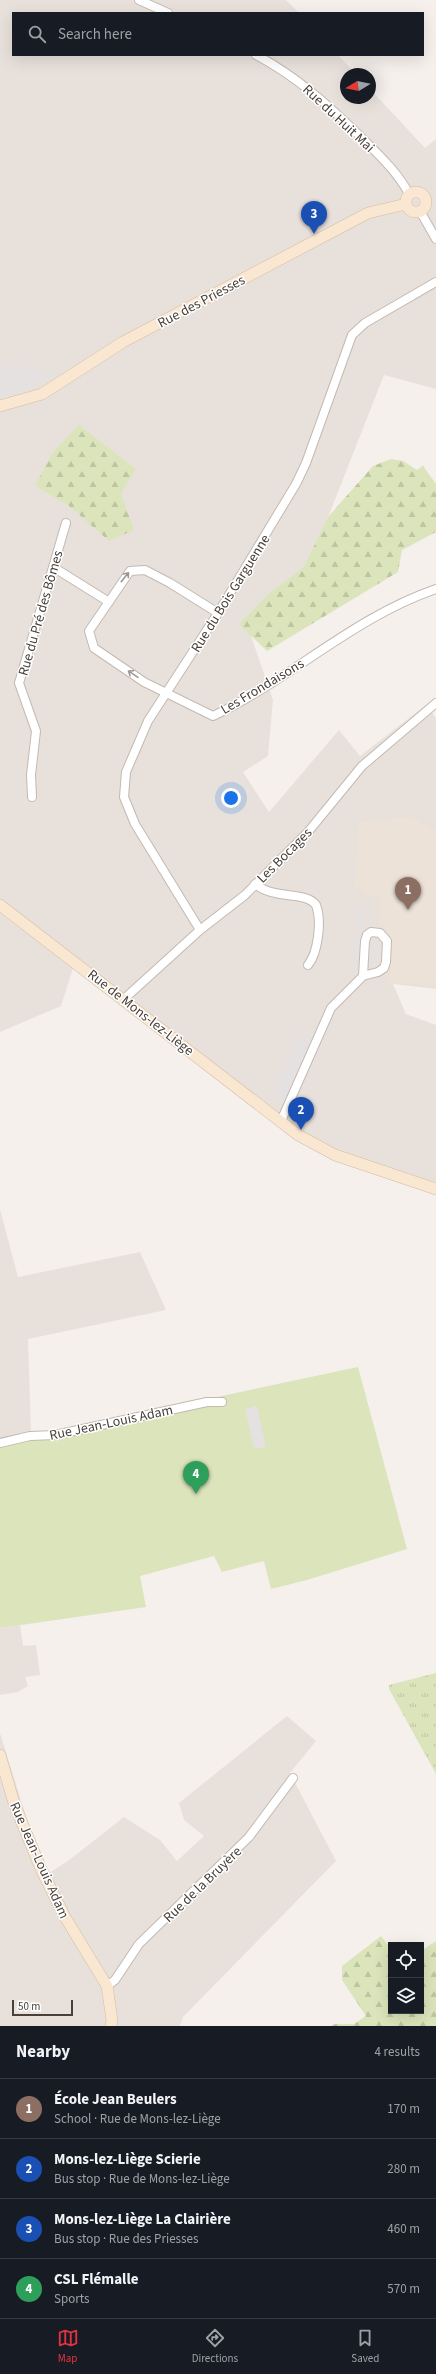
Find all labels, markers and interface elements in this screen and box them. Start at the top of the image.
search box [12,12,424,56]
icon: search [26,23,48,45]
text: Search here [58,24,132,45]
north arrow [340,68,376,104]
street label: Rue du Huit Mai [298,80,379,157]
pin: 3 [301,201,327,234]
street label: Rue des Priesses [154,270,249,333]
street label: Rue du Bois Garguenne [186,531,275,656]
street label: Rue du Pré des Bômes [13,548,68,678]
one-way arrow [121,571,129,582]
street label: Les Frondaisons [217,654,308,720]
one-way arrow [128,670,139,678]
your location [221,788,241,808]
street label: Les Bocages [253,823,317,888]
pin: 1 [395,877,421,910]
street label: Rue de Mons-lez-Liège [83,965,198,1061]
pin: 2 [288,1097,314,1130]
street label: Rue Jean-Louis Adam [48,1400,175,1446]
pin: 4 [183,1461,209,1494]
street label: Rue Jean-Louis Adam [4,1799,74,1922]
street label: Rue de la Bruyère [159,1842,246,1927]
map controls [388,1942,424,2014]
button: locate [388,1942,424,1978]
button: layers [388,1978,424,2014]
scale bar [12,1998,73,2017]
text: 50 m [18,1999,40,2014]
text: Nearby [16,2040,70,2064]
text: 4 results [375,2043,420,2061]
text: École Jean Beulers [54,2089,177,2110]
text: 1 [26,2100,32,2118]
text: 170 m [387,2100,420,2118]
text: School · Rue de Mons-lez-Liège [54,2110,221,2128]
text: Mons-lez-Liège Scierie [54,2149,201,2170]
text: 2 [26,2160,32,2178]
text: 280 m [387,2160,420,2178]
text: Bus stop · Rue de Mons-lez-Liège [54,2170,230,2188]
text: Mons-lez-Liège La Clairière [54,2209,231,2230]
text: 3 [26,2220,32,2238]
text: 460 m [387,2220,420,2238]
text: Bus stop · Rue des Priesses [54,2230,198,2248]
text: CSL Flémalle [54,2269,138,2290]
text: 4 [26,2280,32,2298]
text: 570 m [387,2280,420,2298]
text: Sports [54,2290,89,2308]
tab: Map [57,2327,79,2366]
tab: Directions [192,2327,238,2366]
tab: Saved [351,2327,379,2366]

